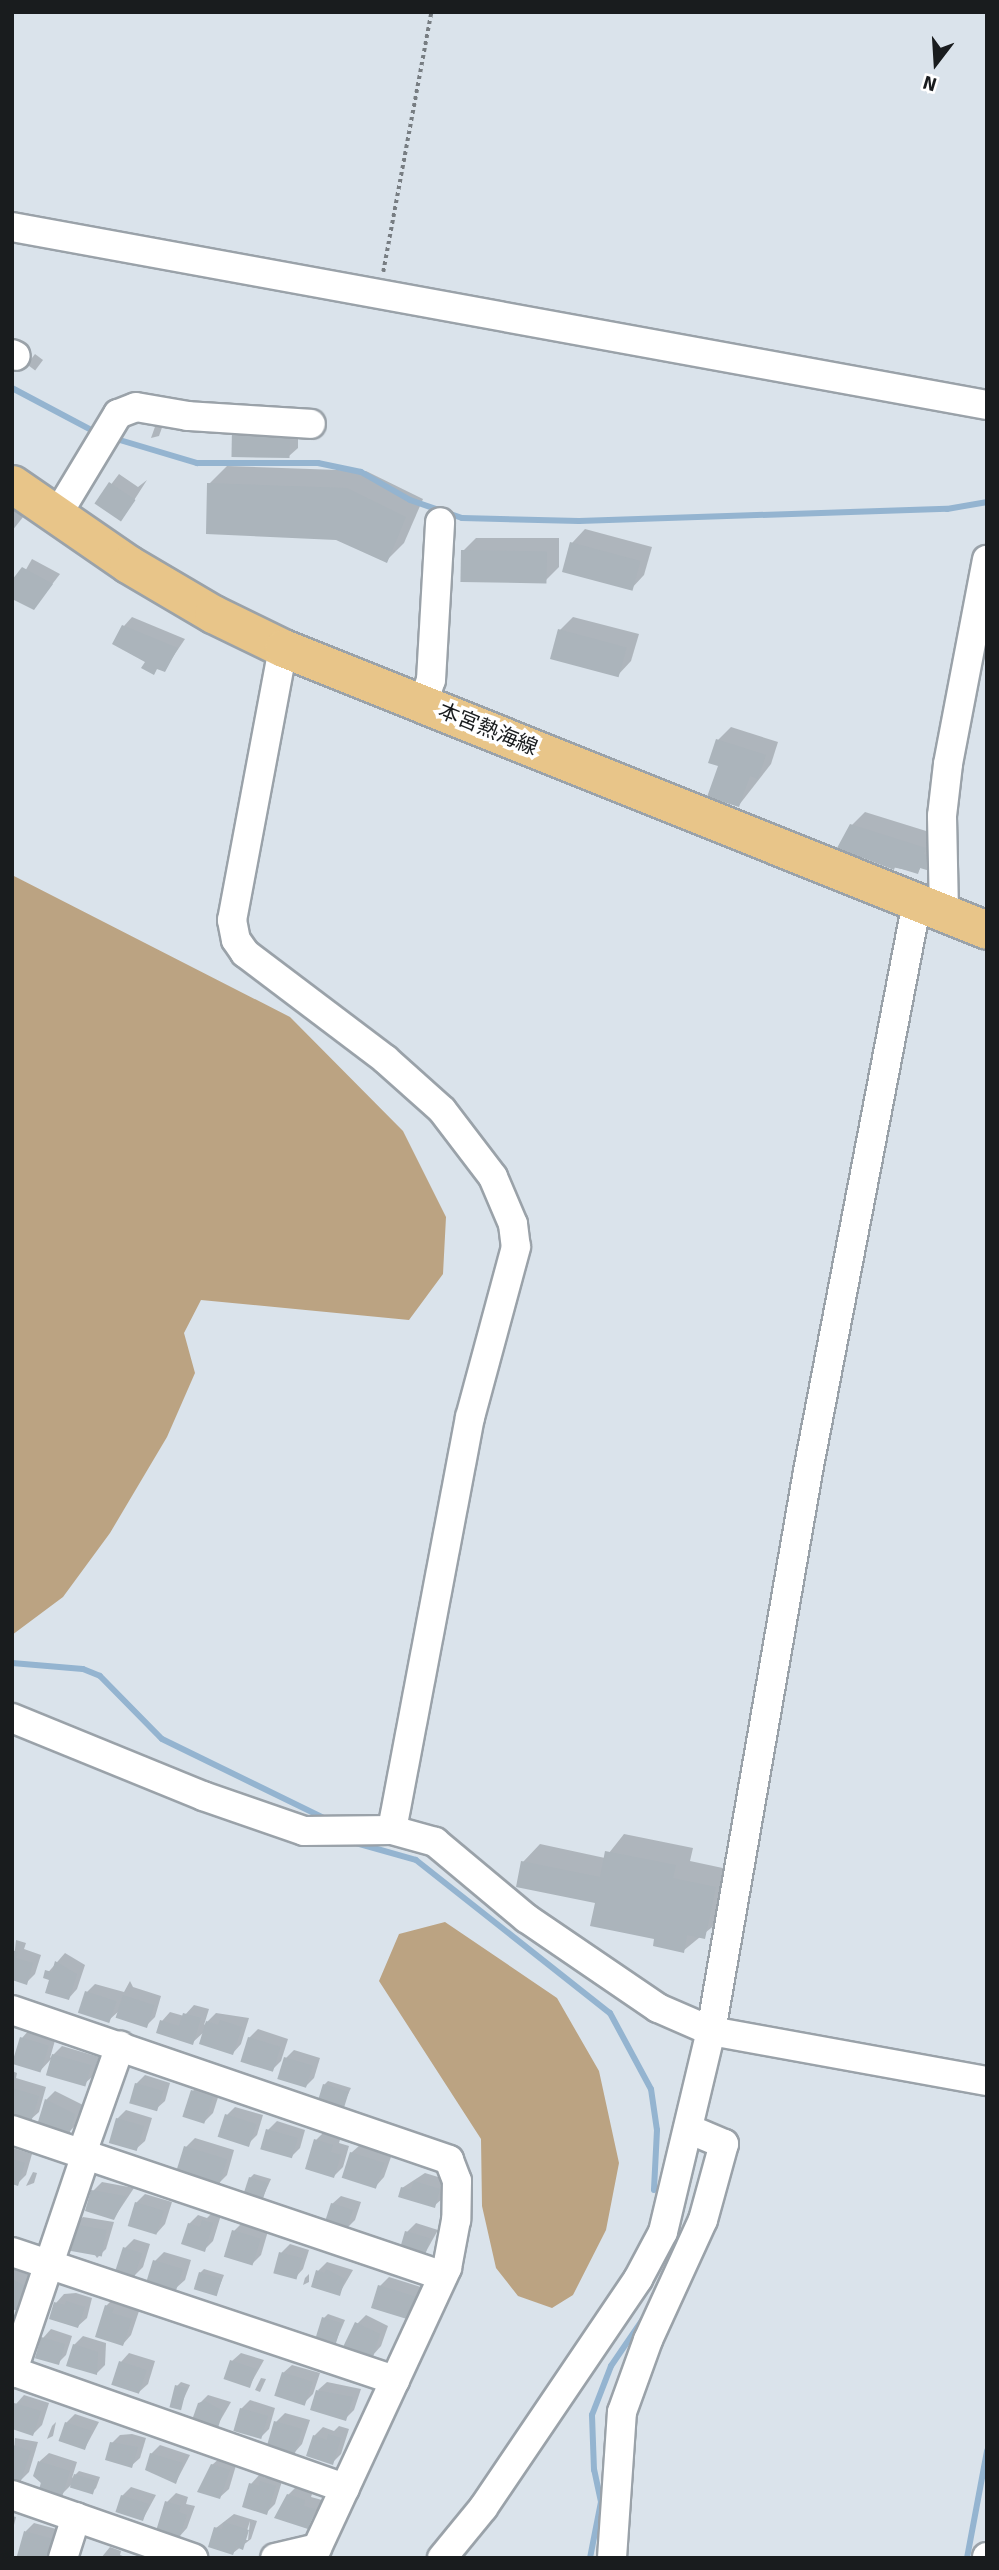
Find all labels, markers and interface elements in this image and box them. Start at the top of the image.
north arrow [901,28,971,98]
text: N [920,70,940,96]
street label: 本宮熱海線 [435,698,541,760]

